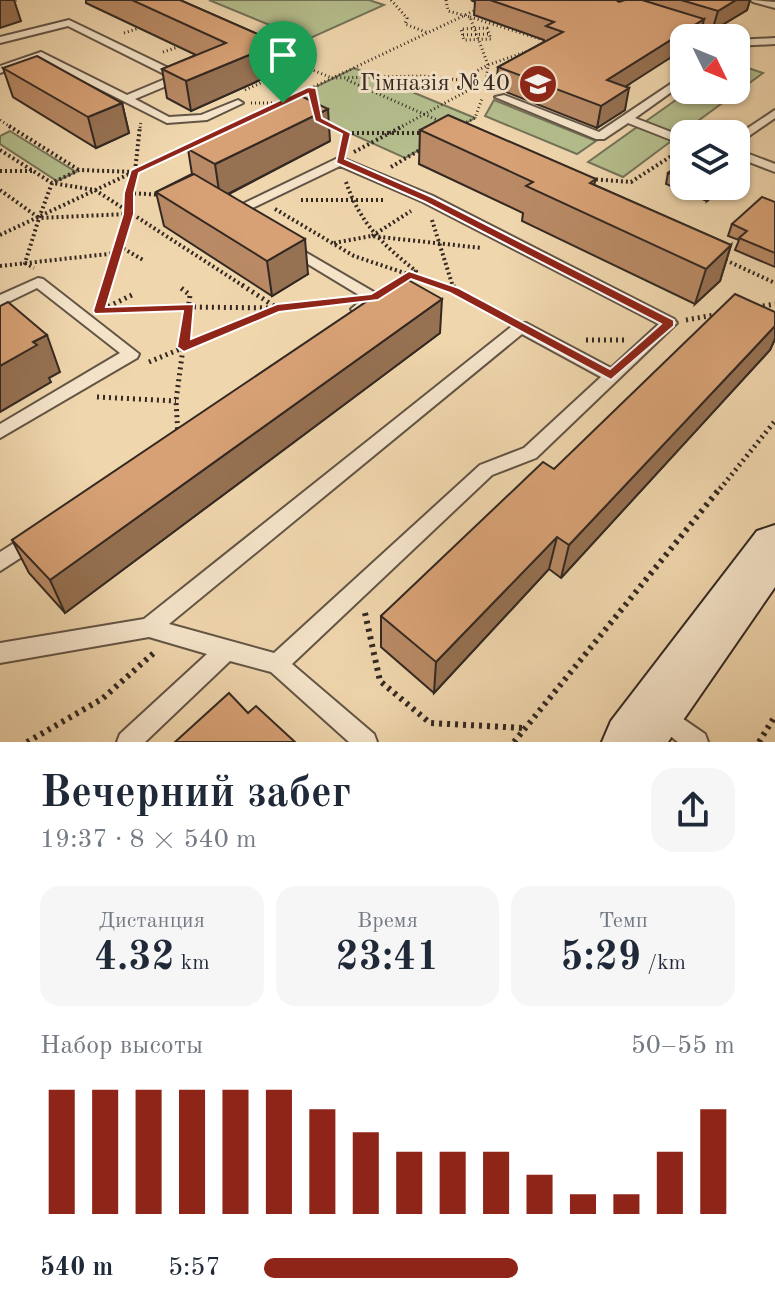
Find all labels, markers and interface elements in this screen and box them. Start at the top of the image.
pin [249,21,317,103]
north arrow [670,24,750,104]
map controls [670,24,750,200]
icon: arrive [261,33,305,77]
school or university icon: Гімназія №40 [517,63,559,105]
place label: Гімназія №40 [360,72,510,96]
button: layers [670,120,750,200]
button: share [651,768,735,852]
text: Вечерний забег [40,772,351,816]
text: 19:37 · 8 × 540 m [40,827,257,853]
text: Дистанция [99,910,205,932]
text: Время [357,910,418,932]
text: Темп [599,910,648,932]
text: 4.32 [94,939,175,979]
text: 23:41 [335,939,439,979]
text: 5:29 [560,939,641,979]
text: km [175,952,210,974]
text: /km [641,952,686,974]
text: Набор высоты [40,1033,203,1059]
text: 50–55 m [631,1033,735,1059]
text: 540 m [40,1255,113,1281]
text: 5:57 [168,1255,221,1281]

